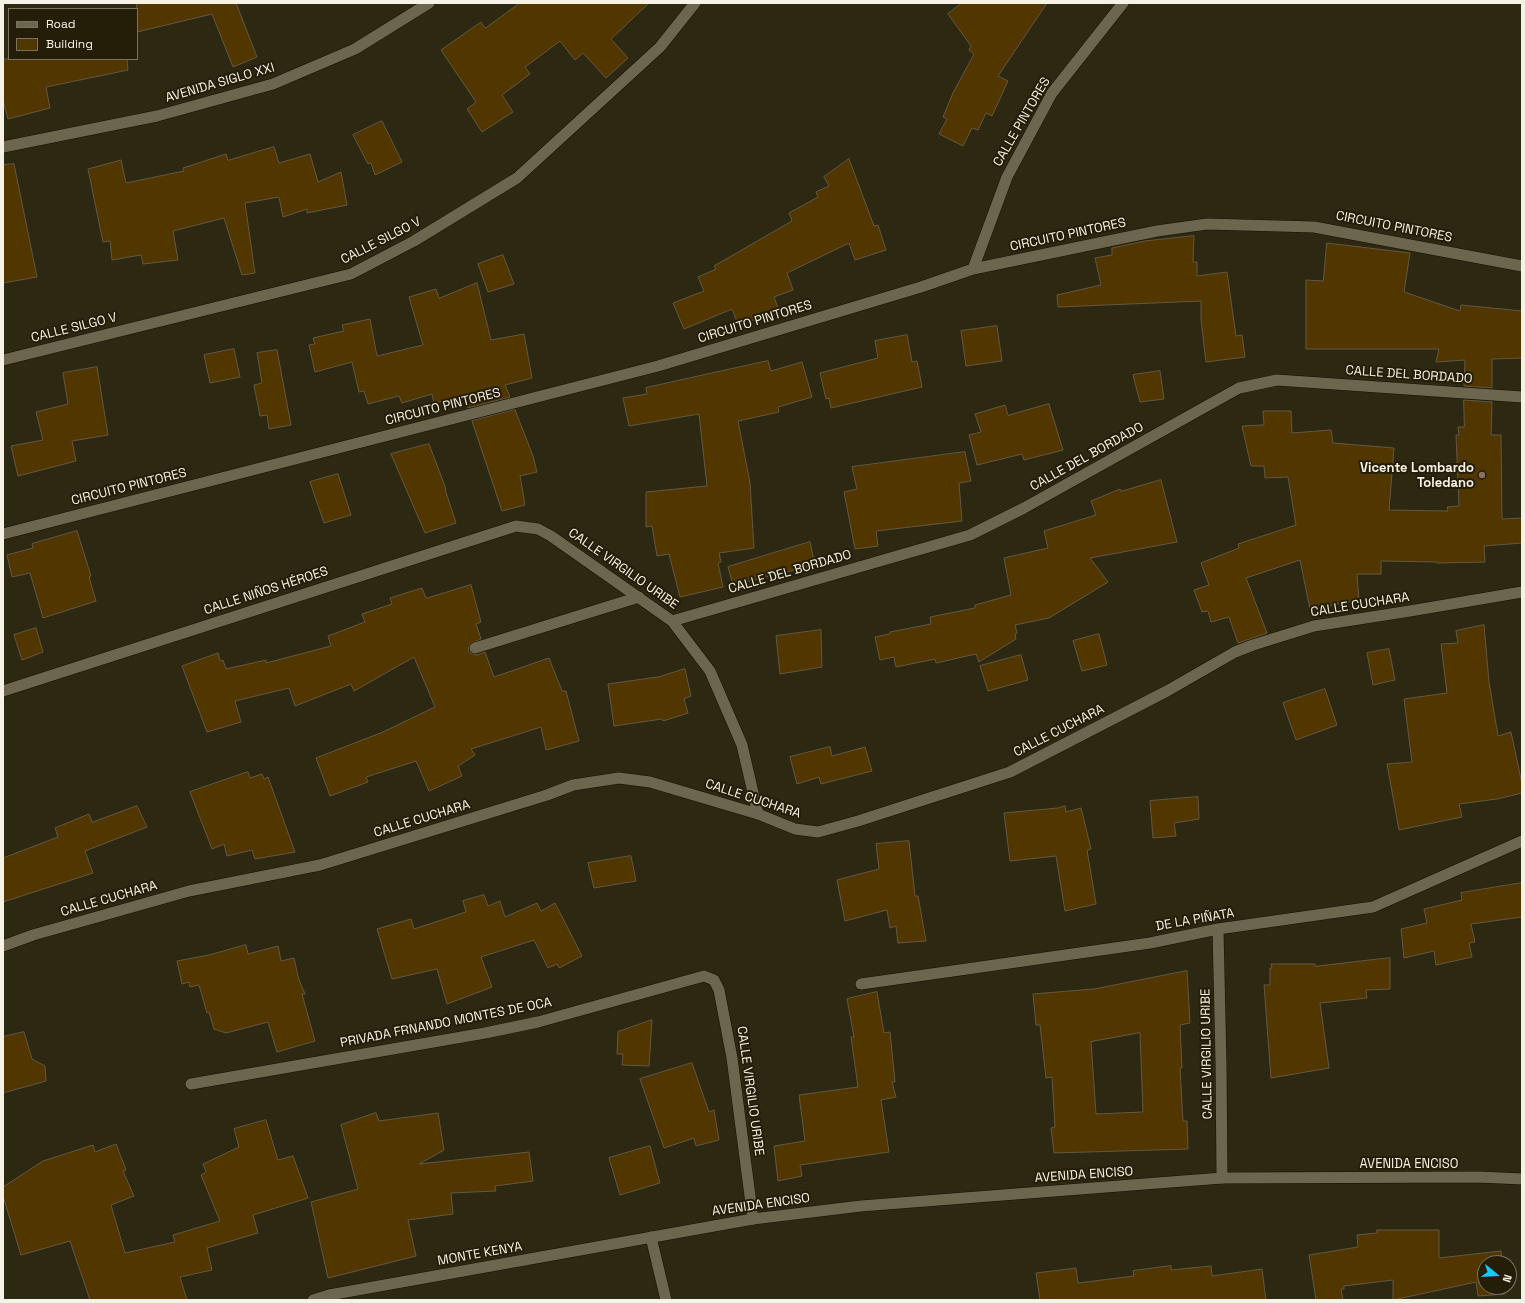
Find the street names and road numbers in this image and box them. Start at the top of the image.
street label: AVENIDA SIGLO XXI [164,60,276,106]
street label: CALLE PINTORES [990,75,1054,169]
street label: CIRCUITO PINTORES [1334,208,1454,246]
street label: CALLE SILGO V [338,214,424,268]
street label: CIRCUITO PINTORES [1009,215,1127,255]
street label: CIRCUITO PINTORES [696,297,814,347]
street label: CALLE SILGO V [29,310,119,346]
street label: CALLE DEL BORDADO [1345,363,1473,387]
street label: CIRCUITO PINTORES [384,385,502,429]
street label: CALLE DEL BORDADO [1028,419,1146,495]
street label: CIRCUITO PINTORES [70,465,188,509]
street label: CALLE VIRGILIO URIBE [565,525,681,613]
street label: CALLE DEL BORDADO [727,547,853,597]
street label: CALLE NIÑOS HÉROES [202,564,330,618]
street label: CALLE CUCHARA [1310,589,1410,621]
street label: CALLE CUCHARA [1011,701,1107,761]
street label: CALLE CUCHARA [703,776,803,822]
street label: CALLE CUCHARA [372,797,472,841]
street label: CALLE CUCHARA [59,878,159,920]
street label: DE LA PIÑATA [1154,905,1236,935]
street label: CALLE VIRGILIO URIBE [1198,989,1216,1119]
street label: PRIVADA FRNANDO MONTES DE OCA [339,995,553,1051]
street label: CALLE VIRGILIO URIBE [733,1025,767,1157]
street label: AVENIDA ENCISO [1360,1156,1458,1172]
street label: AVENIDA ENCISO [1034,1164,1134,1186]
street label: AVENIDA ENCISO [711,1190,811,1220]
street label: MONTE KENYA [436,1239,524,1269]

